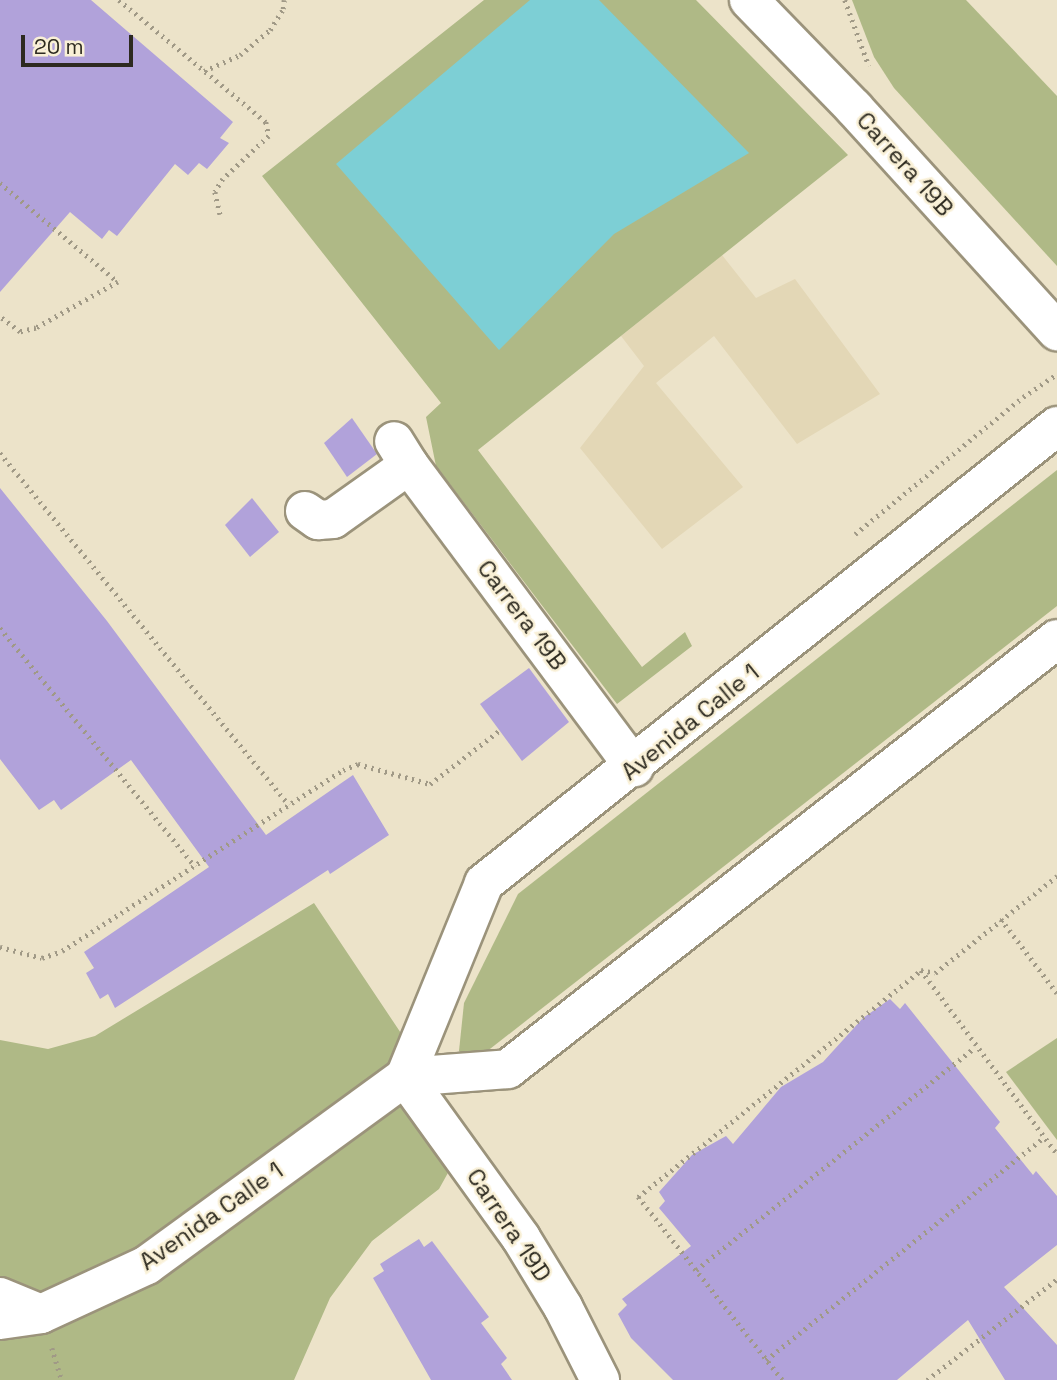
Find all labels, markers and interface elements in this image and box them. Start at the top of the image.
scale bar [24,21,136,65]
text: 20 m [34,33,84,60]
street label: Carrera 19B [851,106,959,222]
street label: Carrera 19B [471,554,573,676]
street label: Avenida Calle 1 [615,658,765,786]
street label: Avenida Calle 1 [134,1156,288,1276]
street label: Carrera 19D [461,1163,557,1287]

